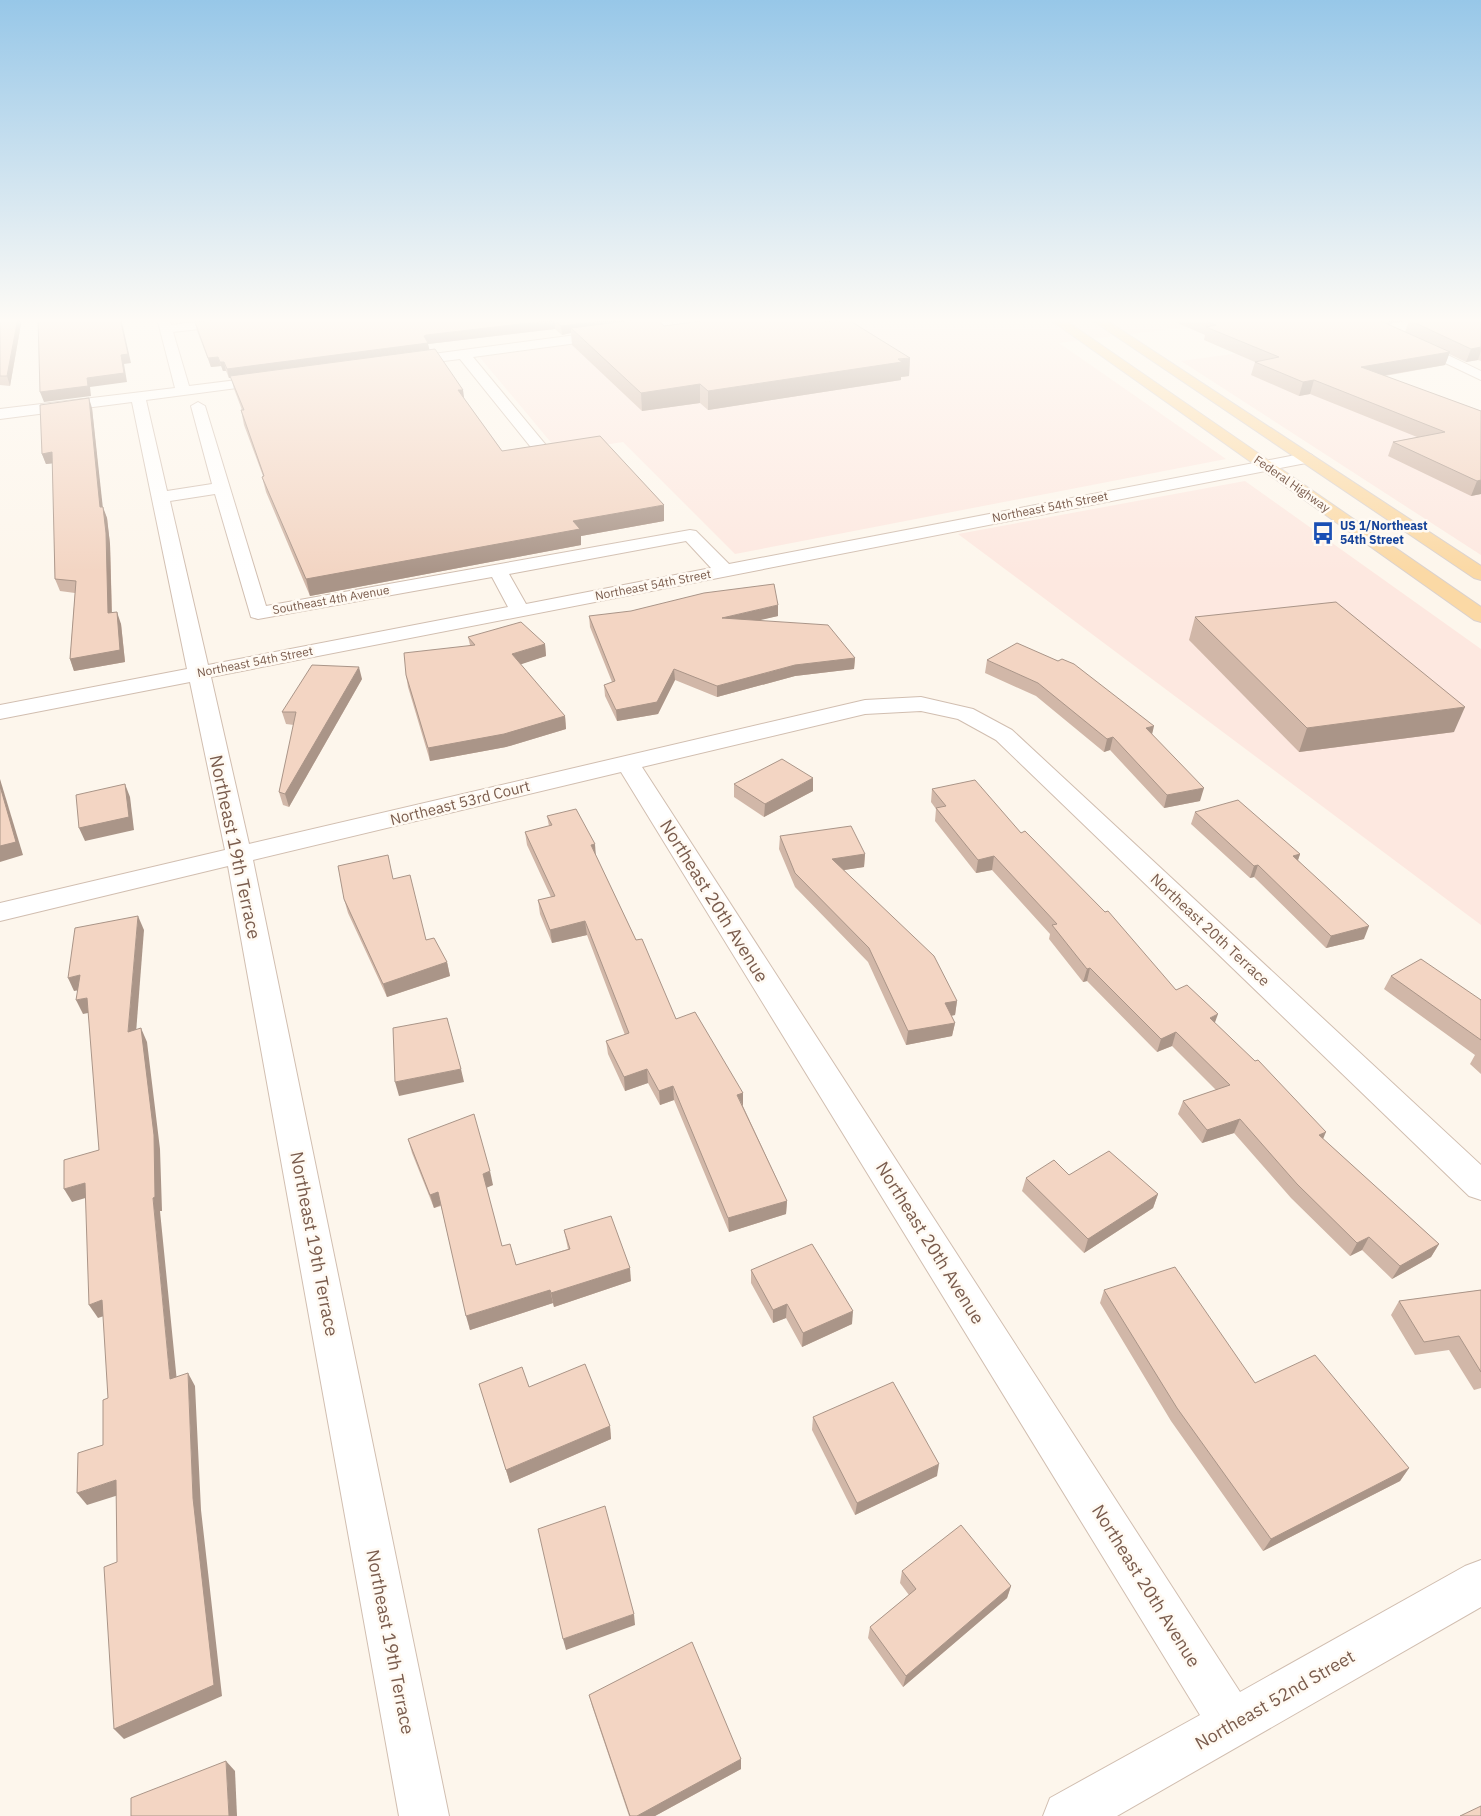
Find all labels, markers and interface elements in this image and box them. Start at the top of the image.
street label: Federal Highway [1251,452,1333,515]
street label: Northeast 54th Street [991,488,1109,525]
place label: US 1/Northeast 54th Street [1340,518,1428,547]
bus stop icon: US 1/Northeast 54th Street [1310,520,1336,546]
street label: Northeast 54th Street [594,566,712,603]
street label: Southeast 4th Avenue [271,582,391,617]
street label: Northeast 54th Street [196,643,314,680]
street label: Northeast 19th Terrace [205,753,266,941]
street label: Northeast 53rd Court [388,776,532,829]
street label: Northeast 20th Avenue [655,815,774,986]
street label: Northeast 20th Terrace [1147,869,1274,990]
street label: Northeast 19th Terrace [285,1150,344,1338]
street label: Northeast 20th Avenue [871,1157,990,1328]
street label: Northeast 20th Avenue [1087,1500,1206,1671]
street label: Northeast 19th Terrace [361,1548,420,1736]
street label: Northeast 52nd Street [1191,1644,1359,1755]

